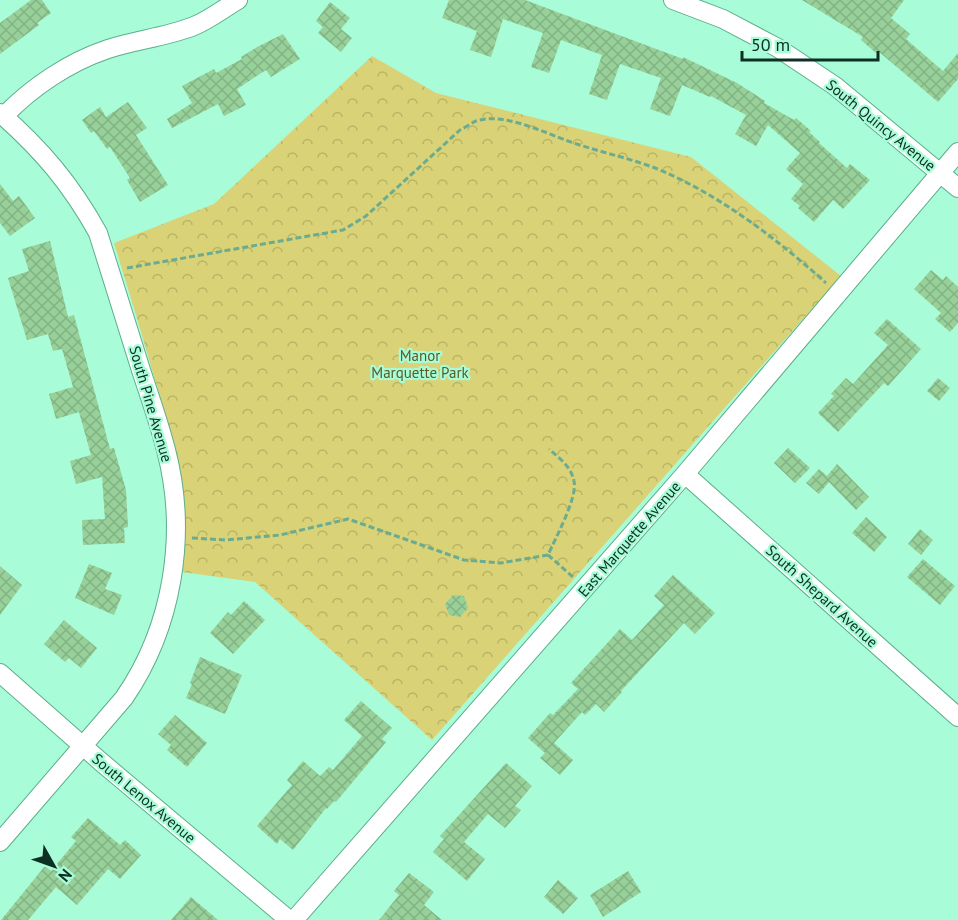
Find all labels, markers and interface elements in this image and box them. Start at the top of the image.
scale bar [742,24,878,62]
text: 50 m [751,33,790,56]
street label: South Quincy Avenue [822,75,940,175]
street label: South Pine Avenue [125,344,177,464]
park label: Manor Marquette Park [371,346,470,382]
street label: East Marquette Avenue [574,477,684,601]
street label: South Shepard Avenue [762,541,882,651]
street label: South Lenox Avenue [88,749,200,847]
north arrow [24,836,84,896]
text: N [54,865,77,886]

